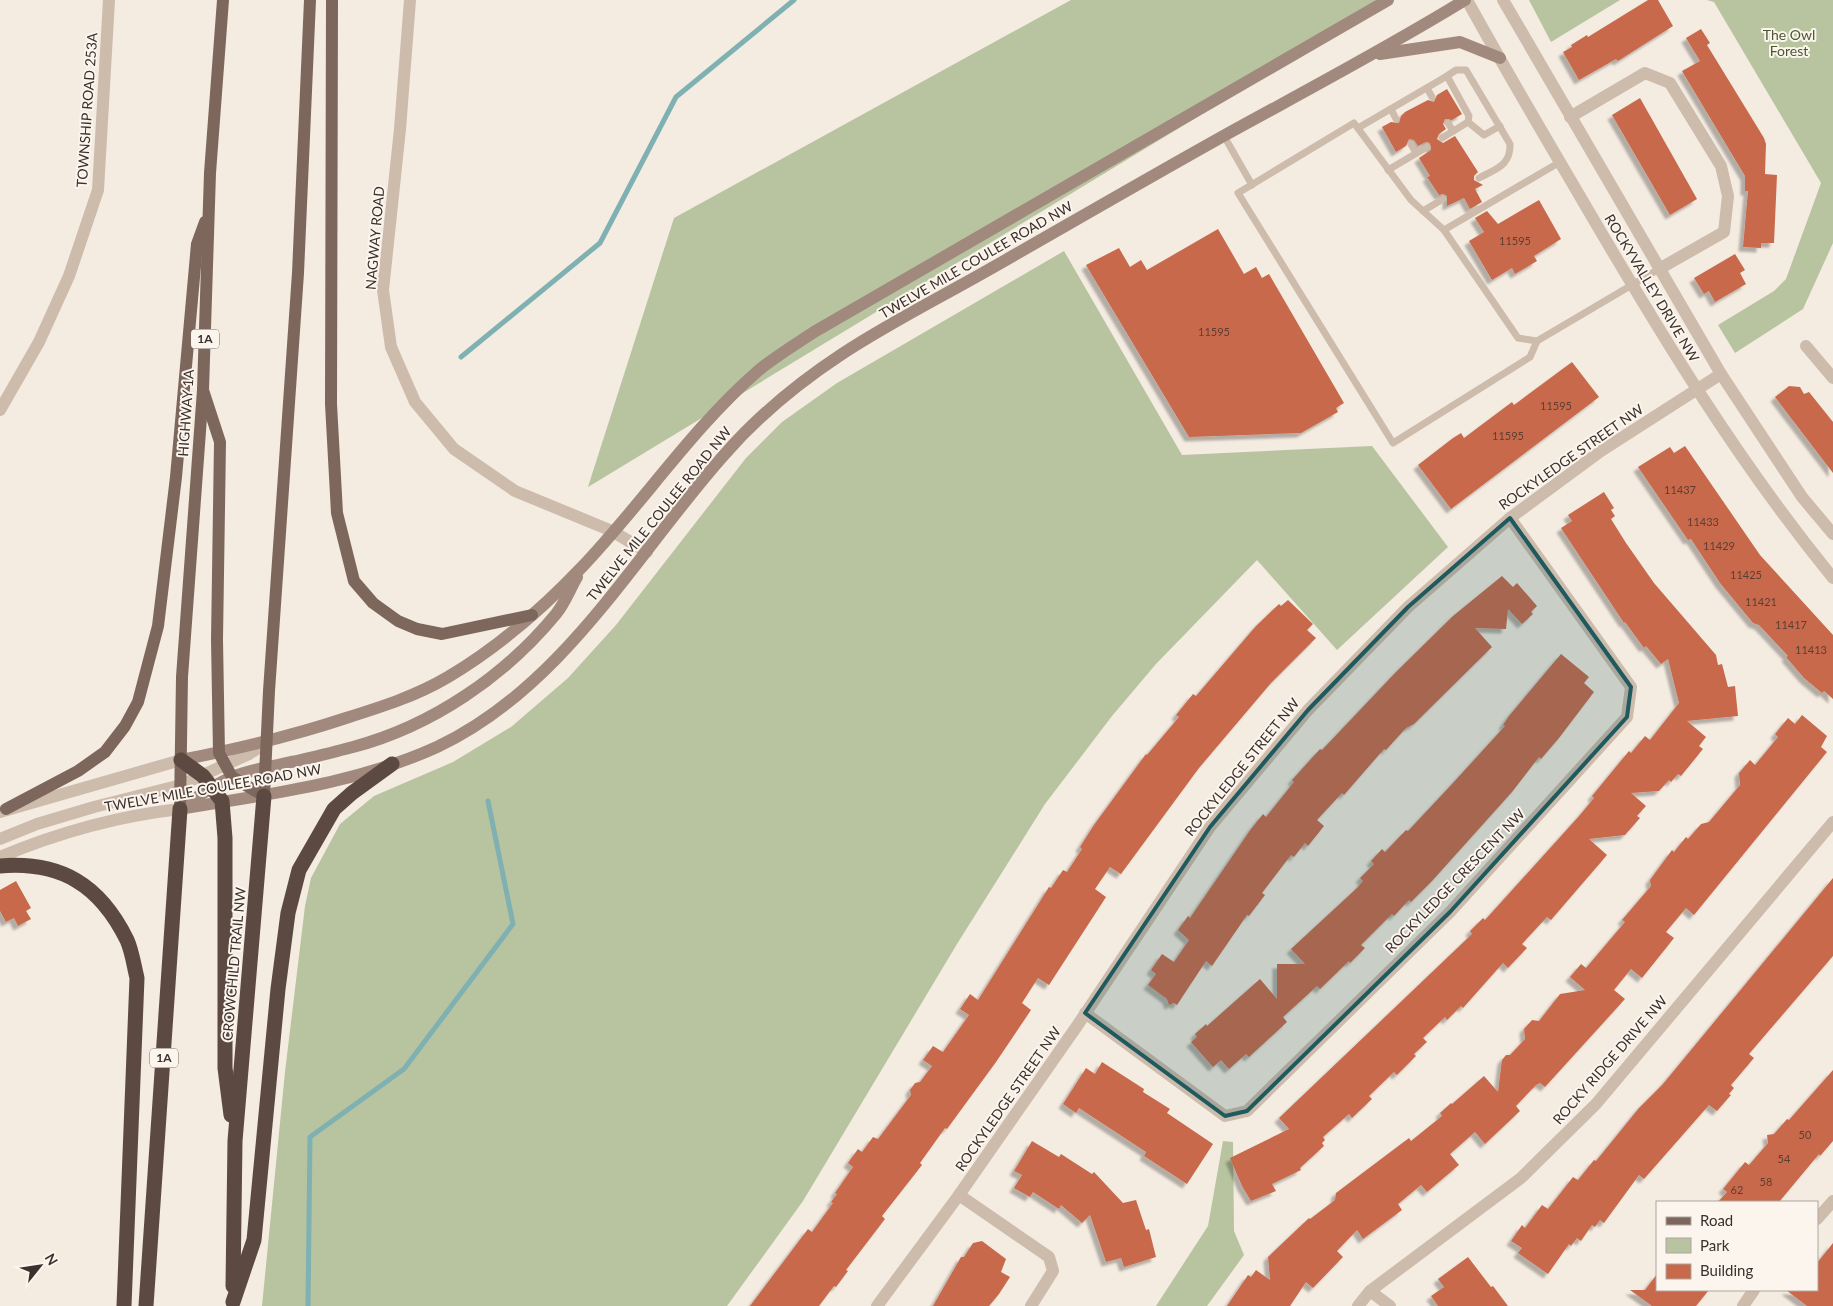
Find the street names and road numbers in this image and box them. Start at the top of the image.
street label: TOWNSHIP ROAD 253A [73,32,100,188]
street label: NAGWAY ROAD [362,185,388,290]
street label: TWELVE MILE COULEE ROAD NW [876,197,1076,322]
street label: ROCKYVALLEY DRIVE NW [1602,211,1704,365]
road number: 1A [191,329,219,348]
street label: HIGHWAY 1A [174,368,197,457]
street label: ROCKYLEDGE STREET NW [1495,400,1647,513]
street label: TWELVE MILE COULEE ROAD NW [583,423,735,604]
street label: ROCKYLEDGE STREET NW [1181,694,1303,839]
street label: TWELVE MILE COULEE ROAD NW [103,760,323,815]
street label: ROCKYLEDGE CRESCENT NW [1381,805,1528,956]
street label: CROWCHILD TRAIL NW [218,886,249,1042]
street label: ROCKY RIDGE DRIVE NW [1549,991,1671,1128]
street label: ROCKYLEDGE STREET NW [951,1023,1064,1174]
road number: 1A [150,1048,178,1068]

